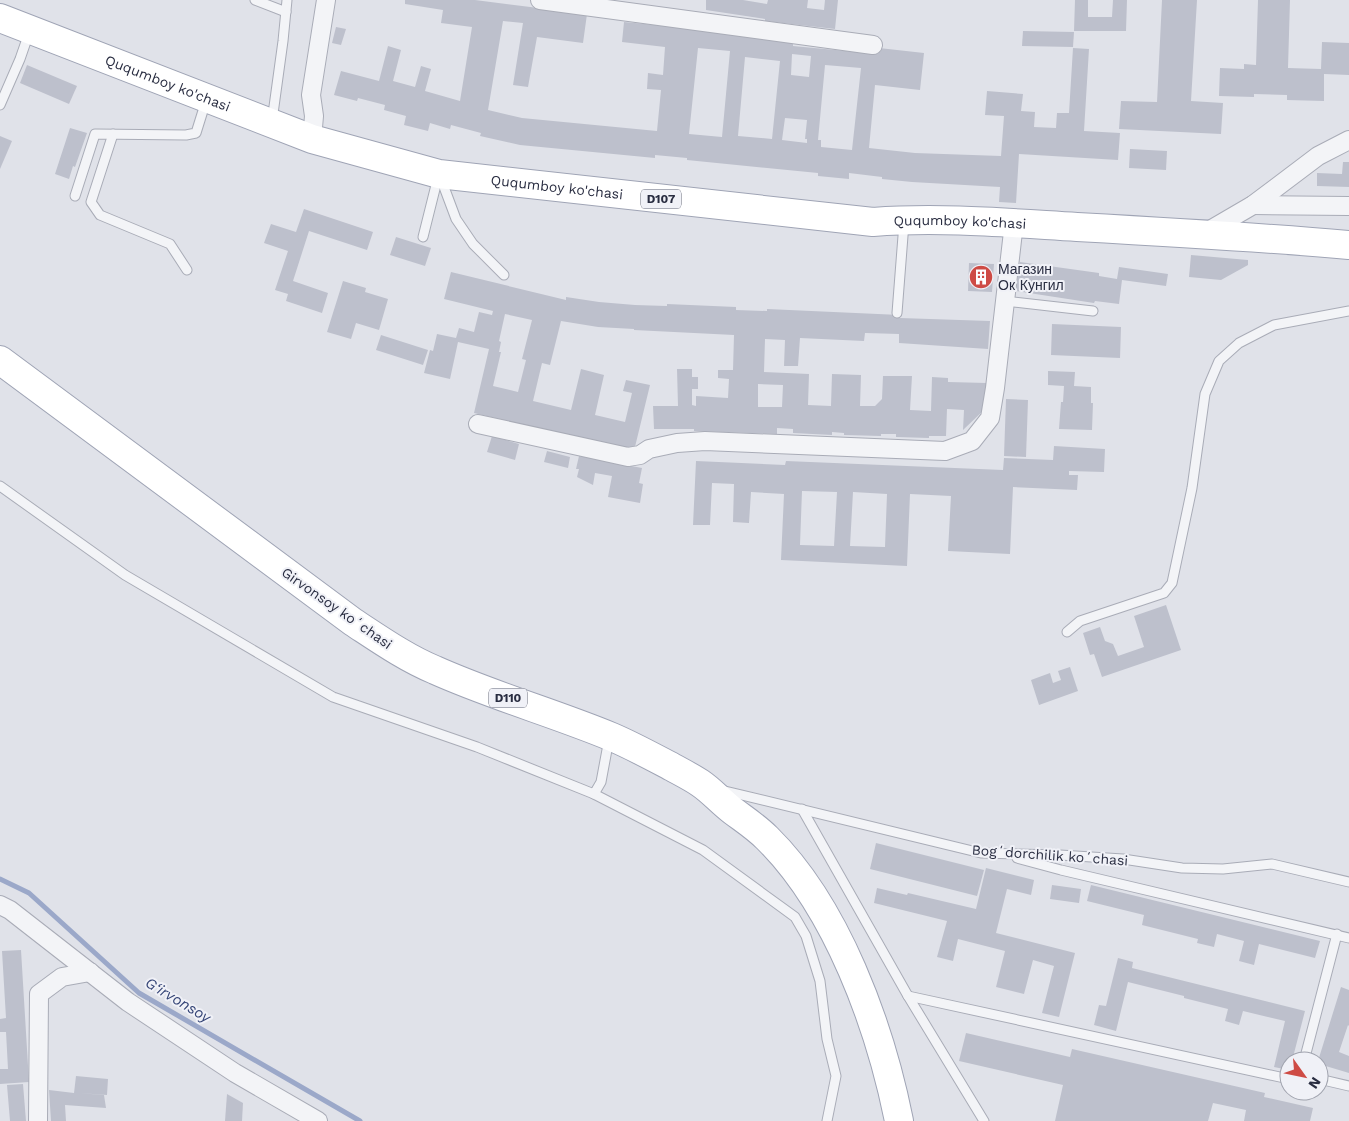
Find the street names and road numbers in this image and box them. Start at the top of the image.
street label: Ququmboy ko'chasi [103,52,233,115]
street label: Ququmboy ko'chasi [490,172,624,202]
road number: D107 [641,190,681,208]
street label: Ququmboy ko'chasi [893,212,1027,232]
street label: Girvonsoy koʻchasi [279,564,395,652]
road number: D110 [489,688,527,708]
street label: Bogʻdorchilik koʻchasi [971,842,1129,868]

